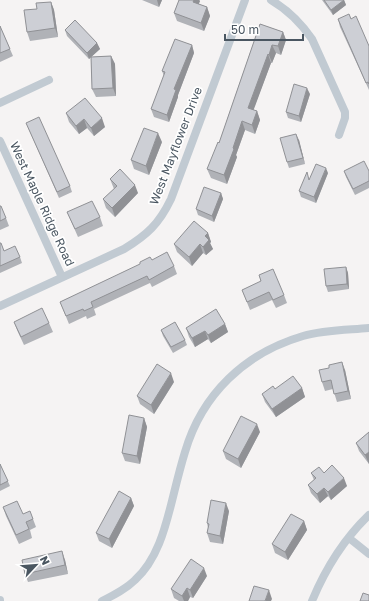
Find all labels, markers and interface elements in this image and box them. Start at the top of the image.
scale bar [225,16,303,42]
text: 50 m [231,22,259,37]
street label: West Mayflower Drive [146,85,205,207]
street label: West Maple Ridge Road [7,139,78,269]
north arrow [16,545,56,585]
text: N [38,554,53,567]

